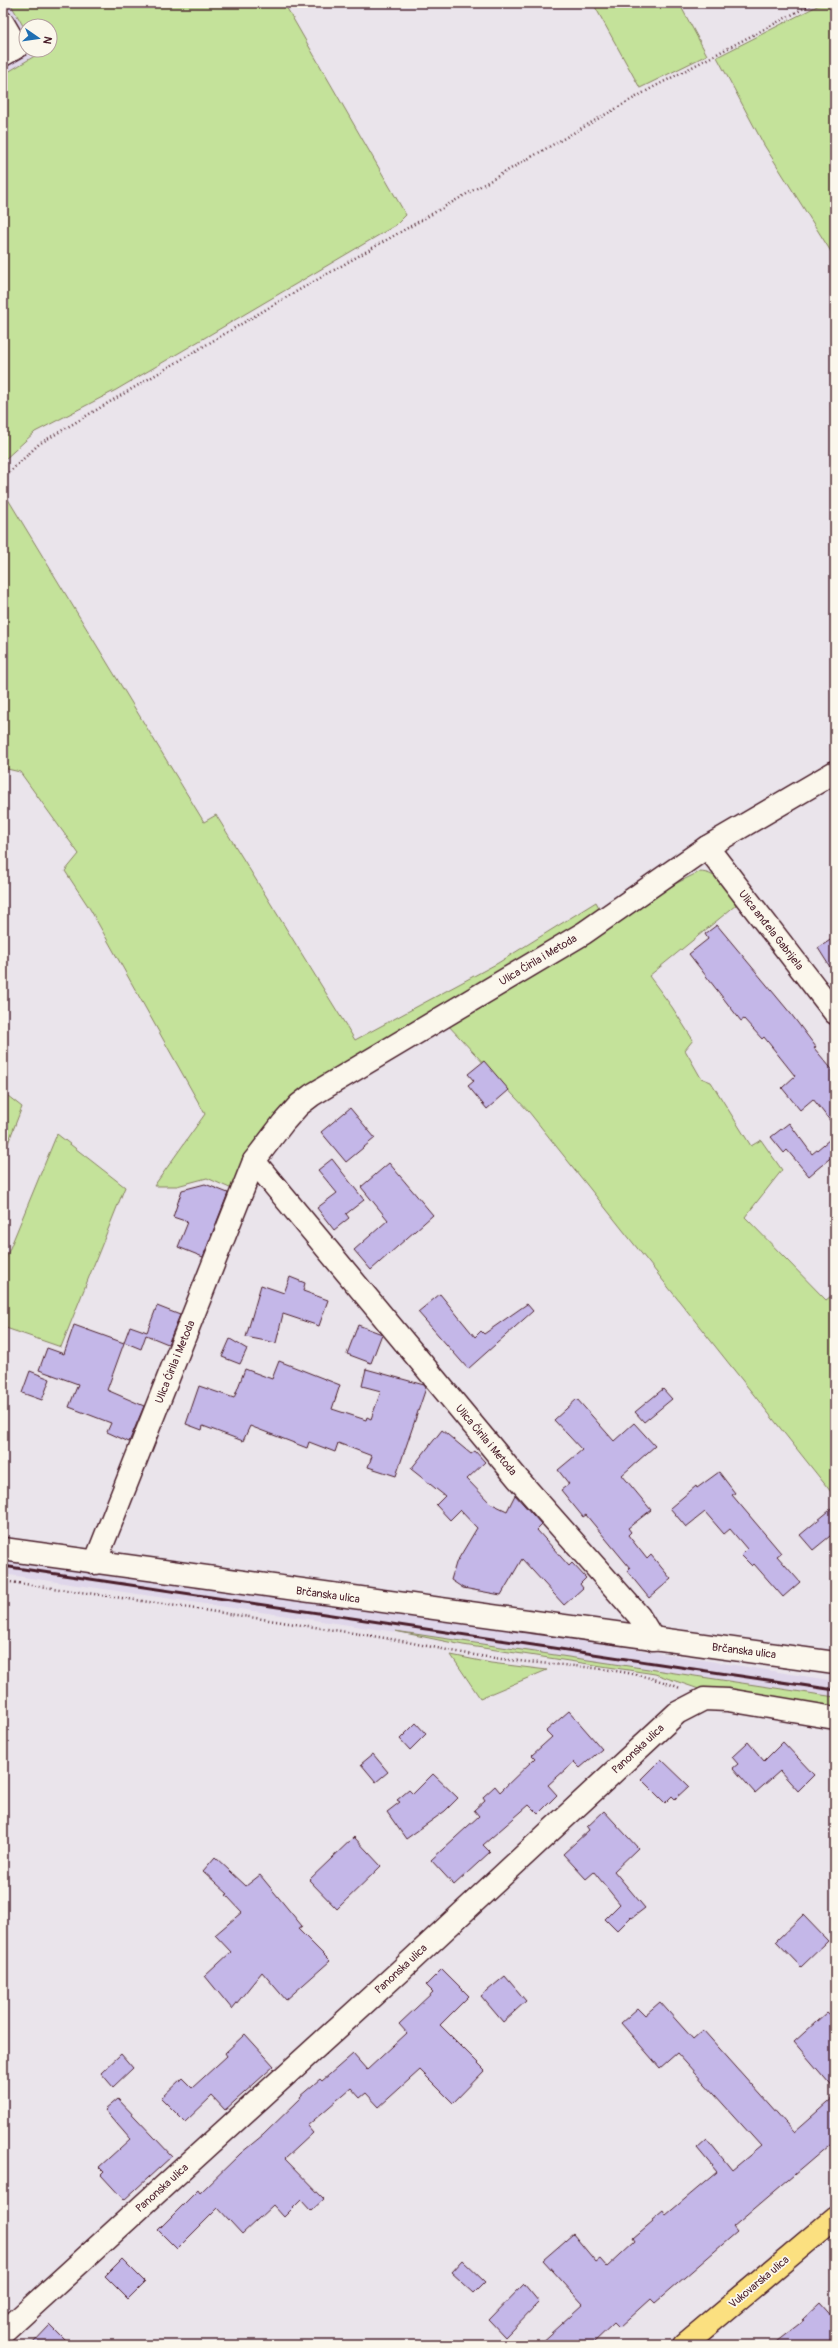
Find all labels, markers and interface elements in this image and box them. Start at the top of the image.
north arrow [18,18,58,58]
text: N [40,35,54,46]
street label: Ulica anđela Gabrijela [736,887,806,973]
street label: Ulica Ćirila i Metoda [497,932,579,988]
street label: Ulica Ćirila i Metoda [152,1319,198,1405]
street label: Ulica Ćirila i Metoda [453,1402,519,1478]
street label: Brčanska ulica [295,1584,361,1606]
street label: Brčanska ulica [711,1641,777,1661]
street label: Panonska ulica [609,1722,667,1776]
street label: Panonska ulica [372,1942,430,1996]
street label: Panonska ulica [133,2161,191,2215]
street label: Vukovarska ulica [726,2253,792,2311]

